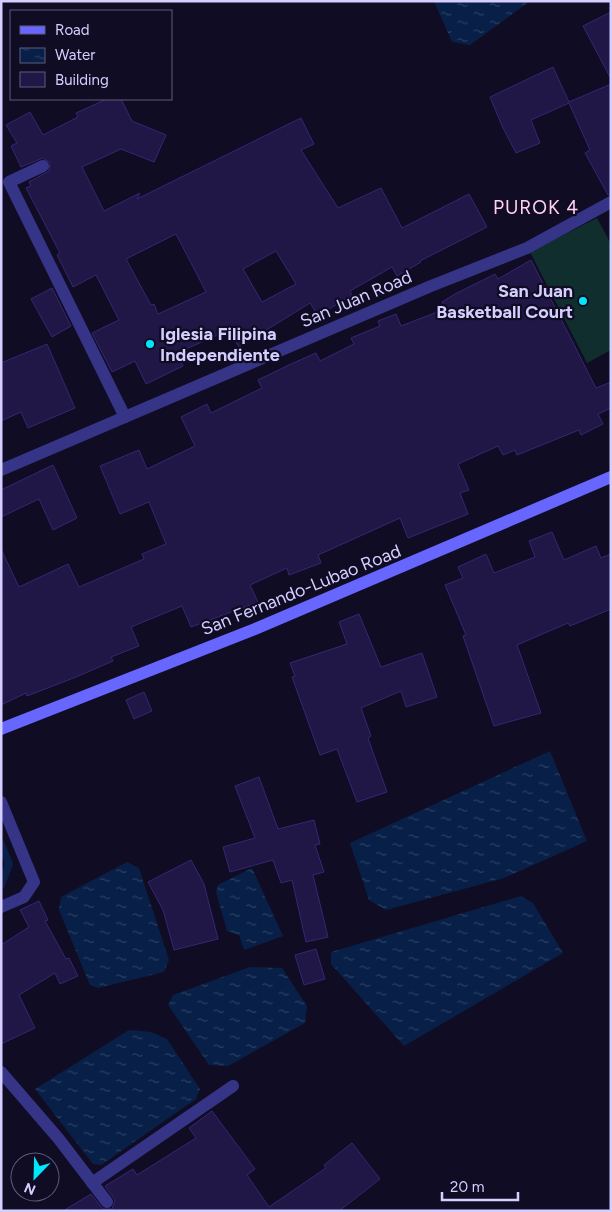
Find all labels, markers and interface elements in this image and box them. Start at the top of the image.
legend [10,10,172,100]
text: Road [55,21,90,39]
text: Water [55,46,95,64]
text: Building [55,71,109,89]
district label: PUROK 4 [493,196,579,219]
street label: San Juan Road [297,266,415,332]
place label: San Juan Basketball Court [436,280,573,323]
marker: San Juan Basketball Court [577,295,589,307]
place label: Iglesia Filipina Independiente [160,323,280,366]
marker: Iglesia Filipina Independiente [144,338,156,350]
street label: San Fernando-Lubao Road [198,540,404,640]
north arrow [10,1152,60,1202]
scale bar [442,1170,518,1202]
text: 20 m [450,1178,484,1196]
text: N [22,1179,38,1198]

